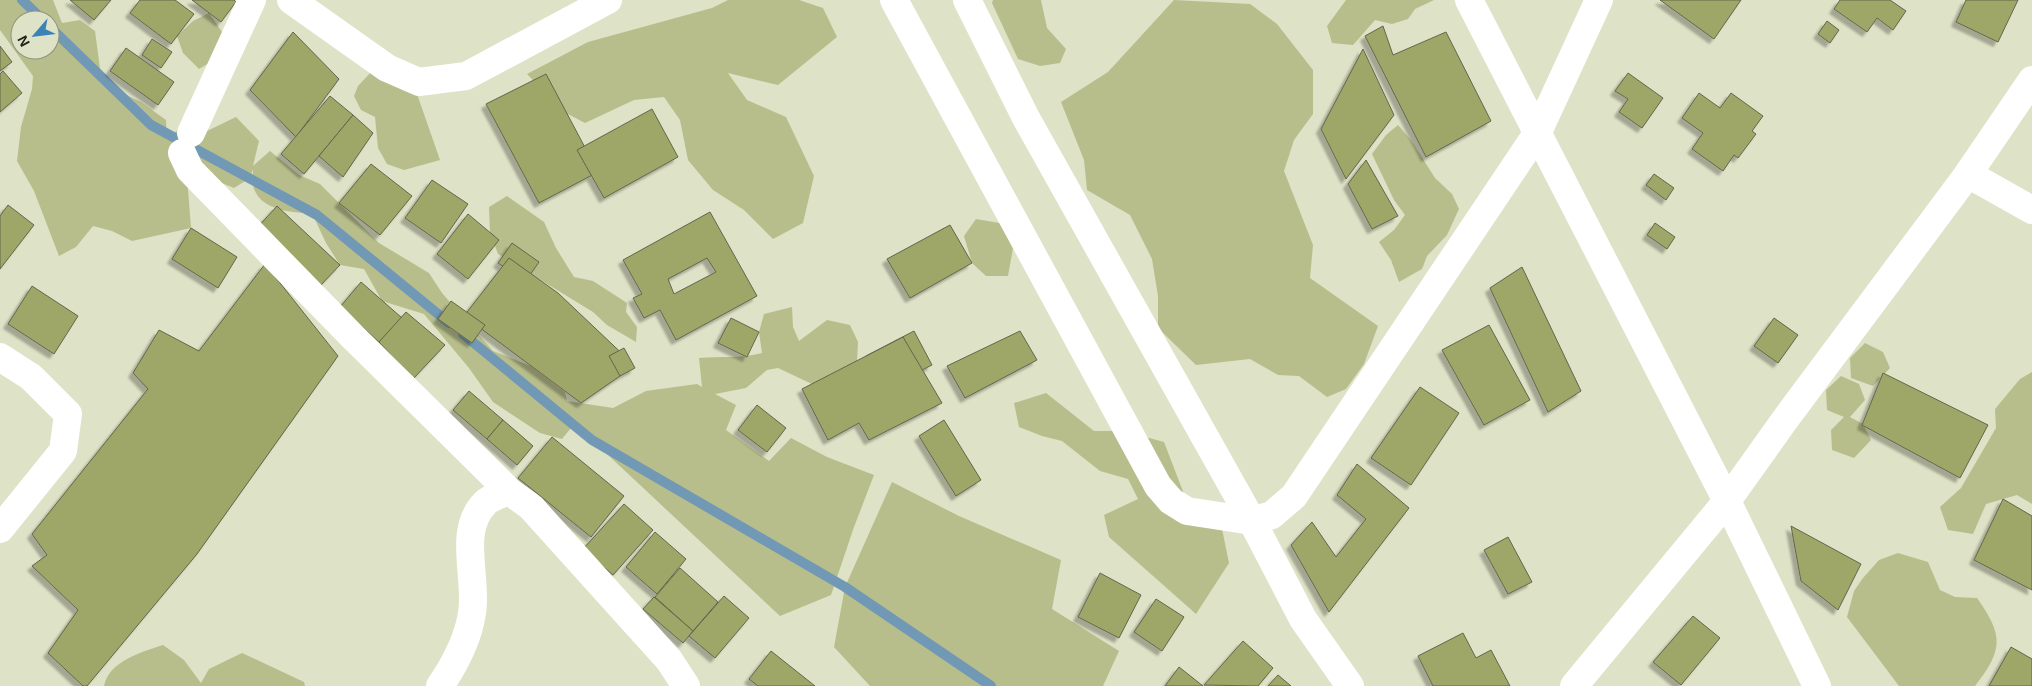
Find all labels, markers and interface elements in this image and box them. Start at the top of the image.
north arrow [10,10,60,60]
text: N [14,33,33,49]

